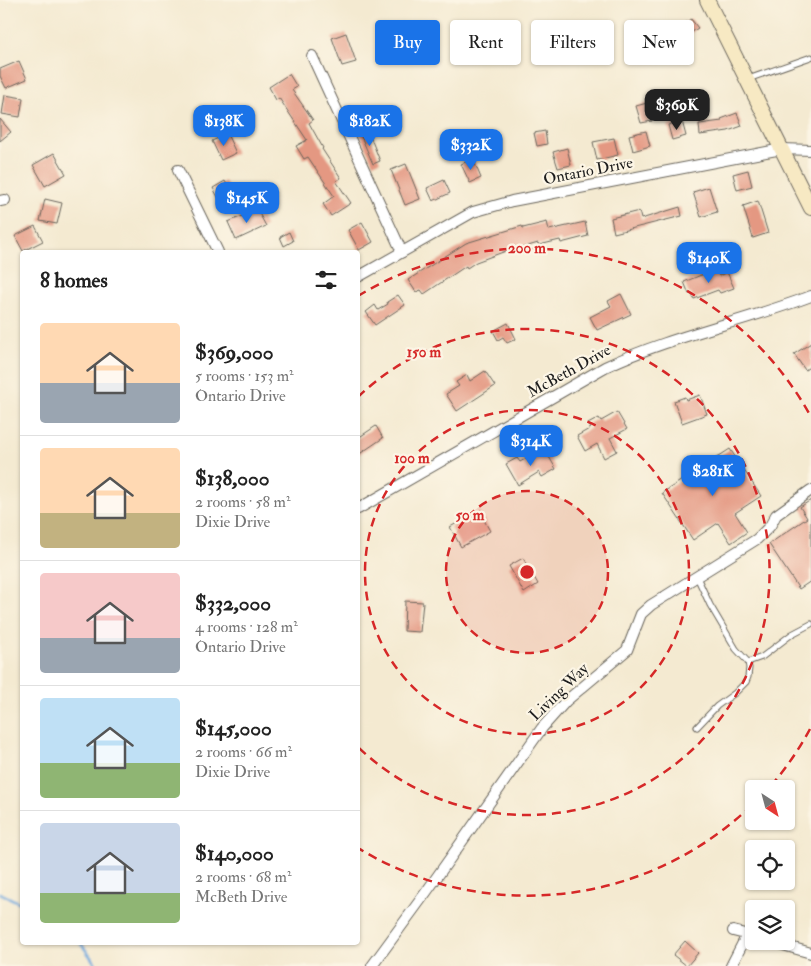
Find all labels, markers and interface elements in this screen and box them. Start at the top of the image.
chip: Buy [375,20,440,65]
chip: Rent [450,20,521,65]
chip: Filters [531,20,614,65]
chip: New [624,20,694,65]
pin: $369K [642,88,712,131]
text: $369K [656,95,698,115]
pin: $138K [189,104,259,147]
pin: $182K [335,104,405,147]
text: $138K [204,111,244,131]
text: $182K [349,111,391,131]
pin: $332K [436,128,506,171]
text: $332K [451,135,491,155]
street label: Ontario Drive [542,152,635,189]
pin: $145K [212,182,282,224]
text: $145K [226,188,268,208]
text: 200 m [508,239,546,258]
pin: $140K [674,242,744,284]
text: $140K [688,248,730,268]
icon: filters [312,266,340,294]
text: 8 homes [40,267,108,294]
text: $369,000 [195,339,274,366]
street label: McBeth Drive [524,340,614,402]
icon: home [80,343,140,403]
text: 150 m [407,343,441,362]
text: 5 rooms · 153 m² [195,366,294,386]
text: Ontario Drive [195,386,286,406]
pin: $314K [496,424,566,467]
text: $314K [511,431,551,451]
text: 100 m [394,449,430,468]
pin: $281K [678,454,748,497]
text: $281K [692,461,734,481]
text: $138,000 [195,465,270,492]
icon: home [80,468,140,528]
text: 2 rooms · 58 m² [195,492,290,512]
text: 50 m [456,506,485,525]
text: Dixie Drive [195,512,270,532]
centre of rings [518,563,536,581]
text: $332,000 [195,590,271,617]
icon: home [80,593,140,653]
text: 4 rooms · 128 m² [195,617,298,637]
text: Ontario Drive [195,637,286,657]
street label: Living Way [525,658,594,725]
text: $145,000 [195,715,272,742]
icon: home [80,718,140,778]
text: 2 rooms · 66 m² [195,742,292,762]
text: Dixie Drive [195,762,270,782]
north arrow [745,780,795,830]
map controls [745,780,795,950]
text: $140,000 [195,840,274,867]
button: locate [745,840,795,890]
icon: home [80,843,140,903]
text: 2 rooms · 68 m² [195,867,291,887]
text: McBeth Drive [195,887,287,907]
button: layers [745,900,795,950]

